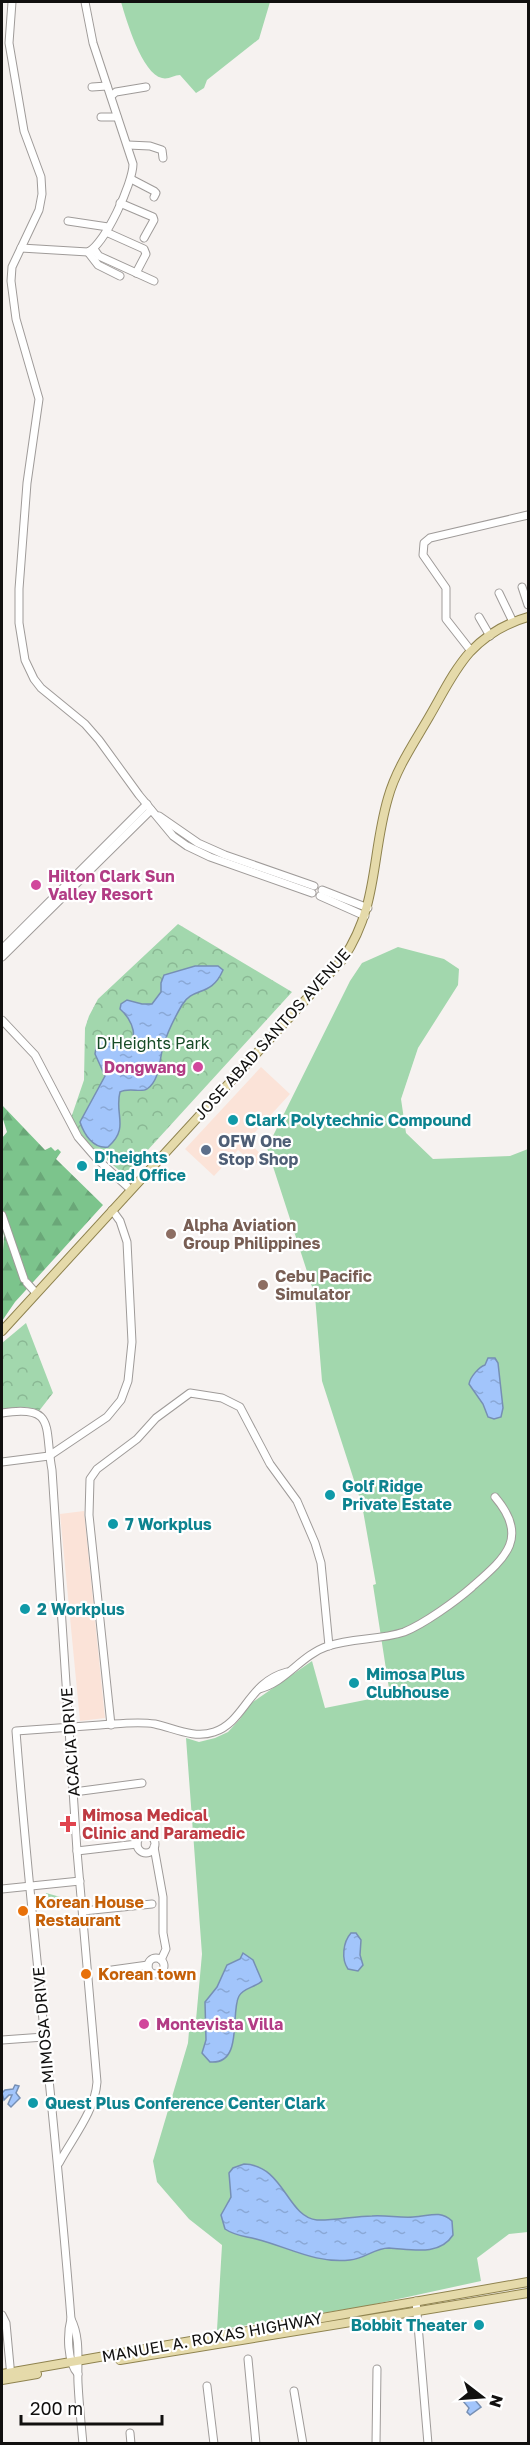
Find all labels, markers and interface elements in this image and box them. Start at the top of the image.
place label: Hilton Clark Sun Valley Resort [48,866,175,904]
marker: Hilton Clark Sun Valley Resort [29,878,43,892]
street label: JOSE ABAD SANTOS AVENUE [190,944,354,1124]
park label: D'Heights Park [96,1033,210,1053]
place label: Dongwang [104,1057,186,1077]
marker: Dongwang [191,1060,205,1074]
place label: Clark Polytechnic Compound [245,1110,471,1130]
marker: Clark Polytechnic Compound [226,1113,240,1127]
place label: OFW One Stop Shop [218,1131,298,1169]
marker: OFW One Stop Shop [199,1143,213,1157]
place label: D'heights Head Office [94,1147,186,1185]
marker: D'heights Head Office [75,1159,89,1173]
place label: Alpha Aviation Group Philippines [183,1215,320,1253]
marker: Alpha Aviation Group Philippines [164,1227,178,1241]
place label: Cebu Pacific Simulator [275,1266,372,1304]
marker: Cebu Pacific Simulator [256,1278,270,1292]
place label: Golf Ridge Private Estate [342,1476,452,1514]
marker: Golf Ridge Private Estate [323,1488,337,1502]
place label: 7 Workplus [125,1514,212,1534]
marker: 7 Workplus [106,1517,120,1531]
place label: 2 Workplus [37,1599,125,1619]
marker: 2 Workplus [18,1602,32,1616]
place label: Mimosa Plus Clubhouse [366,1664,465,1702]
marker: Mimosa Plus Clubhouse [347,1676,361,1690]
street label: ACACIA DRIVE [56,1687,84,1797]
place label: Mimosa Medical Clinic and Paramedic [82,1805,245,1843]
marker: Mimosa Medical Clinic and Paramedic [59,1815,77,1833]
place label: Korean House Restaurant [35,1892,144,1930]
marker: Korean House Restaurant [16,1904,30,1918]
place label: Korean town [98,1964,196,1984]
street label: MIMOSA DRIVE [28,1966,58,2084]
marker: Korean town [79,1967,93,1981]
place label: Montevista Villa [156,2014,283,2034]
marker: Montevista Villa [137,2017,151,2031]
place label: Quest Plus Conference Center Clark [45,2093,327,2113]
marker: Quest Plus Conference Center Clark [26,2096,40,2110]
street label: MANUEL A. ROXAS HIGHWAY [100,2308,324,2366]
place label: Bobbit Theater [351,2315,467,2335]
marker: Bobbit Theater [472,2318,486,2332]
north arrow [452,2367,512,2427]
scale bar [21,2388,162,2426]
text: N [485,2393,508,2410]
text: 200 m [30,2397,83,2419]

